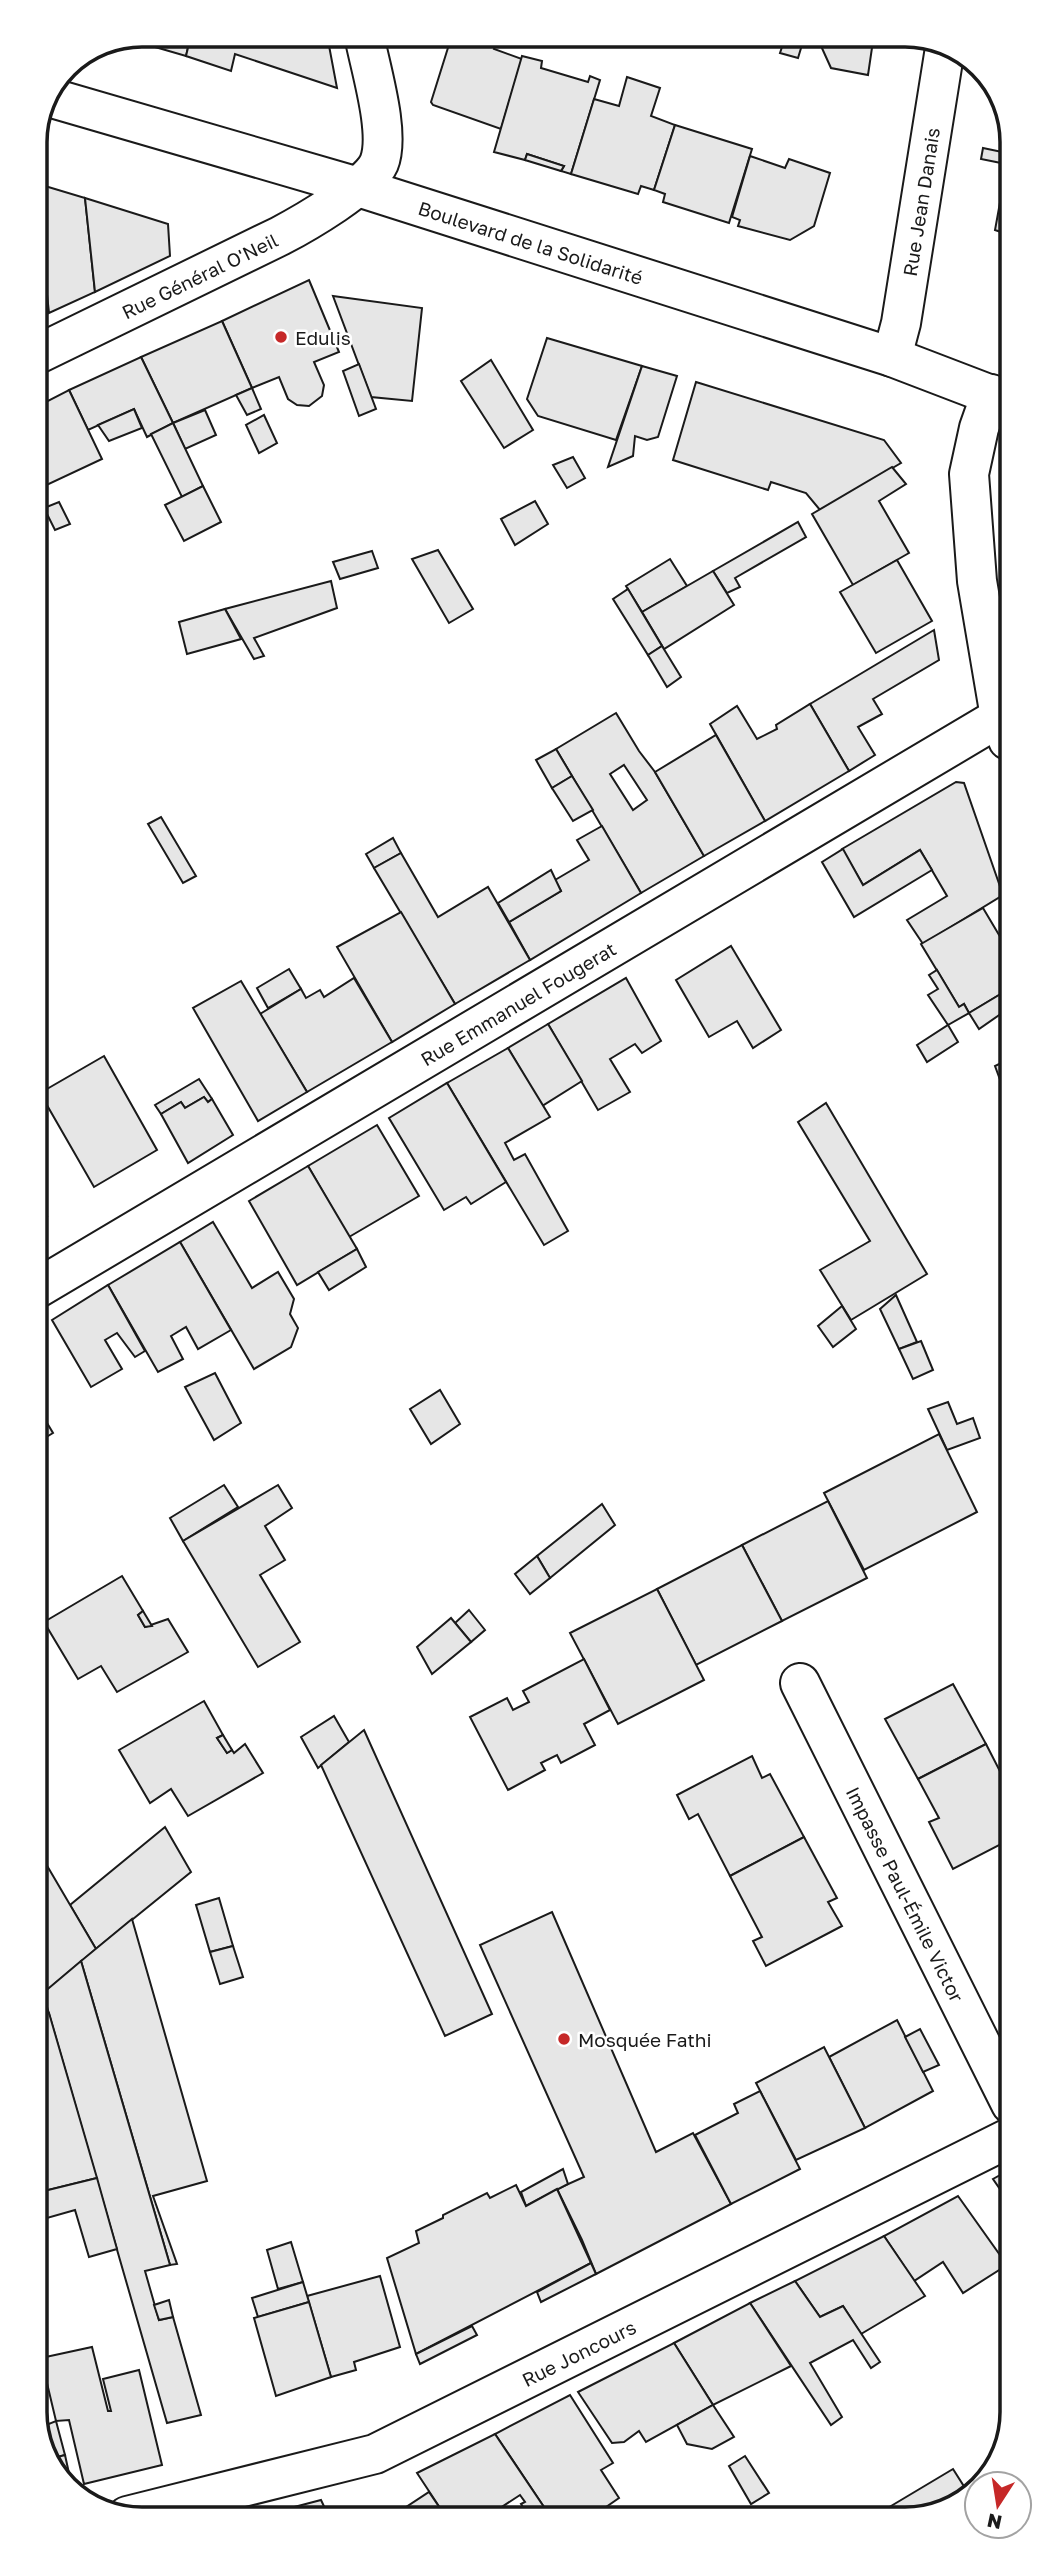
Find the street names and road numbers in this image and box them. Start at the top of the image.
street label: Rue Jean Danais [897,126,944,278]
street label: Boulevard de la Solidarité [416,196,646,288]
street label: Rue Général O'Neil [118,227,281,323]
street label: Rue Emmanuel Fougerat [416,936,620,1070]
street label: Impasse Paul-Émile Victor [842,1782,970,2006]
street label: Rue Joncours [518,2315,639,2391]

